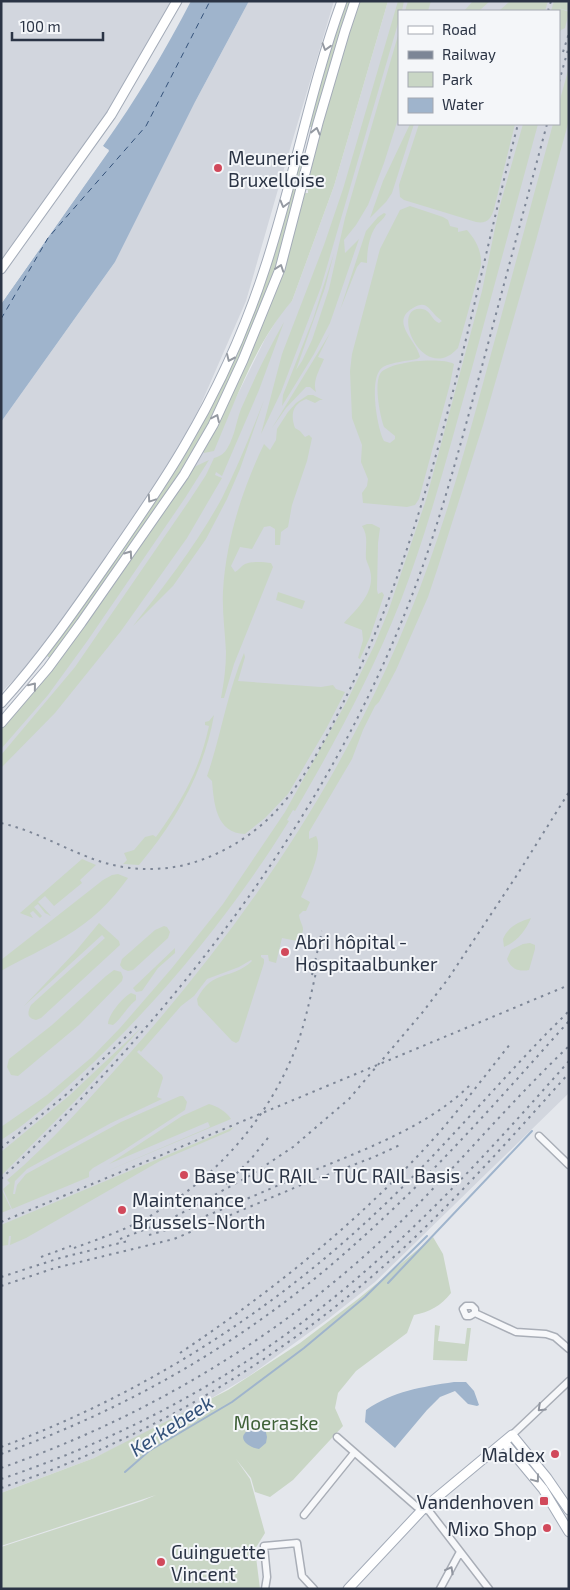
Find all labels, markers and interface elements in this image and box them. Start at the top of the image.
scale bar [12,10,104,42]
legend [398,10,560,125]
text: 100 m [20,17,61,35]
text: Road [442,20,477,38]
one-way arrow [321,43,331,51]
text: Railway [442,45,496,63]
text: Park [442,70,473,88]
text: Water [442,95,484,113]
one-way arrow [310,127,321,136]
place label: Meunerie Bruxelloise [228,146,325,191]
marker: Meunerie Bruxelloise [212,162,224,174]
one-way arrow [279,200,290,209]
one-way arrow [274,265,284,273]
one-way arrow [226,353,237,362]
one-way arrow [210,414,220,423]
one-way arrow [148,493,157,503]
one-way arrow [122,551,132,560]
one-way arrow [27,682,36,691]
place label: Abri hôpital - Hospitaalbunker [295,930,438,975]
marker: Abri hôpital - Hospitaalbunker [279,946,291,958]
place label: Base TUC RAIL - TUC RAIL Basis [194,1164,460,1187]
marker: Base TUC RAIL - TUC RAIL Basis [178,1169,190,1181]
place label: Maintenance Brussels-North [132,1188,266,1233]
marker: Maintenance Brussels-North [116,1204,128,1216]
water label: Kerkebeek [125,1389,217,1461]
one-way arrow [537,1402,546,1411]
park label: Moeraske [234,1411,318,1434]
place label: Maldex [481,1443,545,1466]
marker: Maldex [549,1448,561,1460]
one-way arrow [530,1473,538,1482]
place label: Vandenhoven [416,1490,534,1513]
marker: Vandenhoven [538,1495,550,1507]
place label: Mixo Shop [447,1517,537,1540]
marker: Mixo Shop [541,1522,553,1534]
place label: Guinguette Vincent [171,1540,266,1585]
marker: Guinguette Vincent [155,1556,167,1568]
one-way arrow [444,1567,454,1576]

